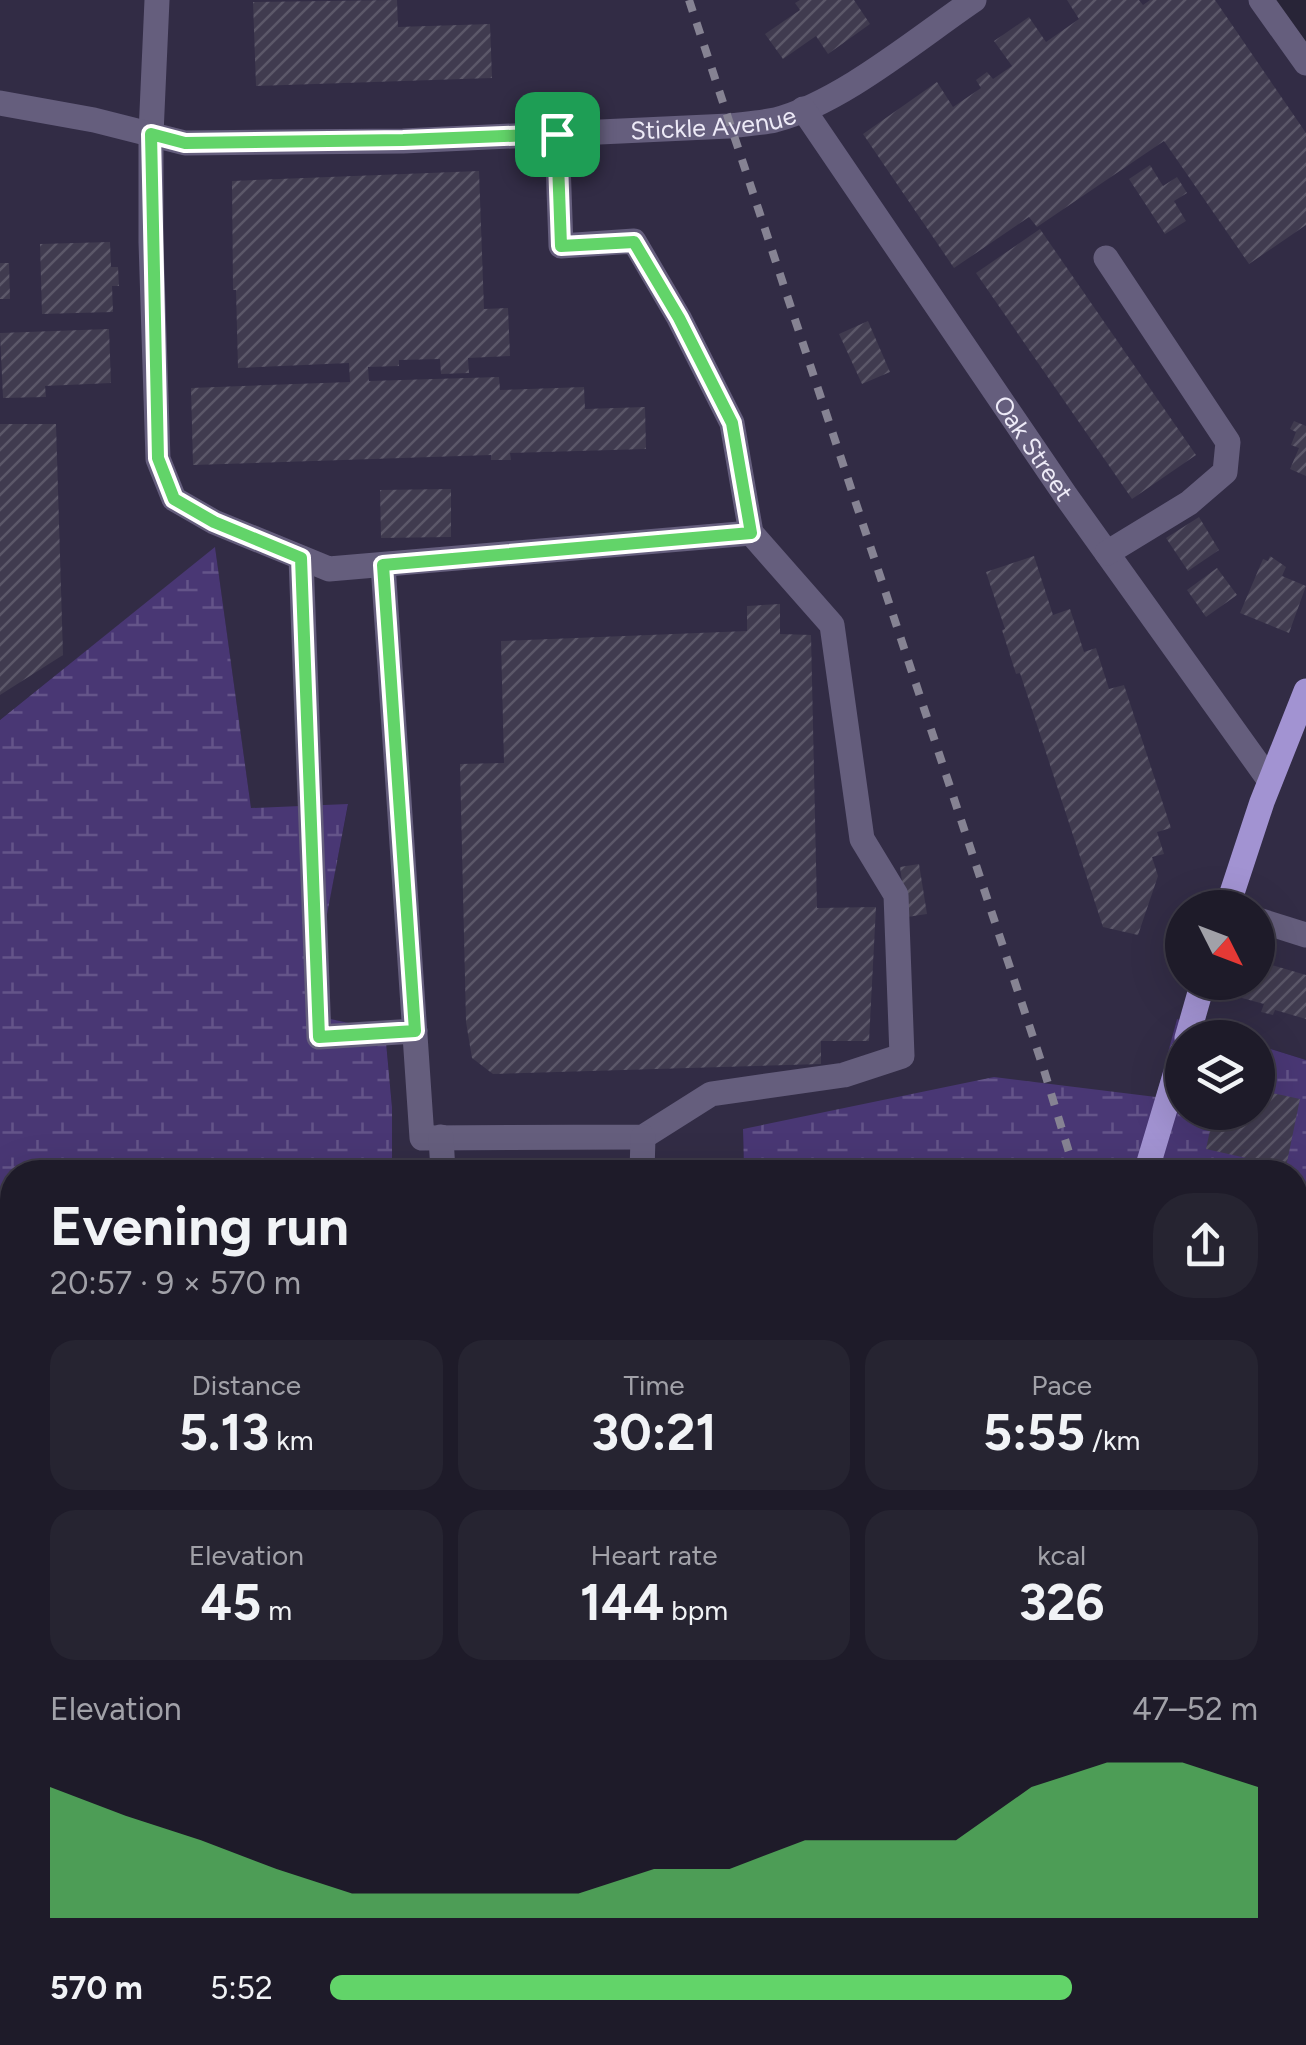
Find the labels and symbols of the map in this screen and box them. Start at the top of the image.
pin [515,92,600,177]
street label: Stickle Avenue [630,100,800,146]
street label: Oak Street [987,390,1080,506]
north arrow [1165,890,1275,1000]

